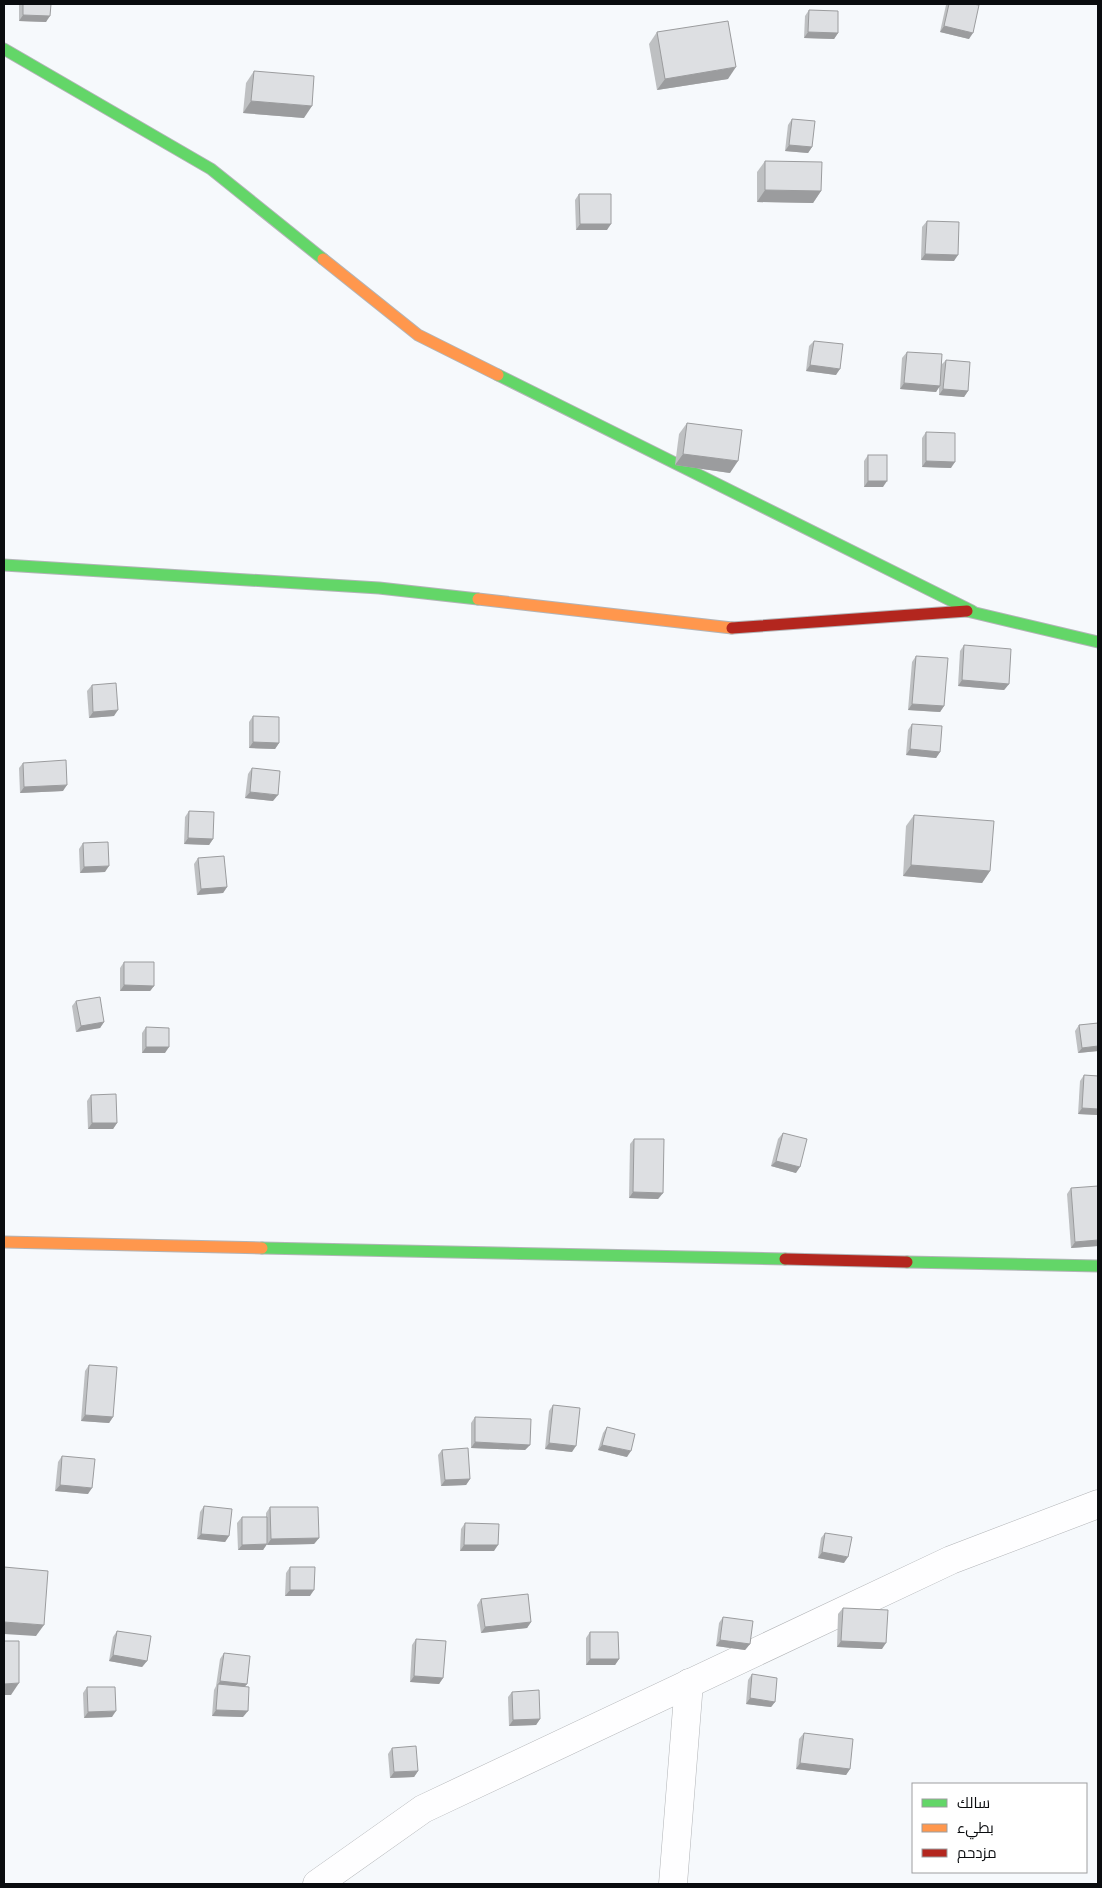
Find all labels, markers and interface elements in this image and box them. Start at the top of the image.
legend [912,1783,1087,1873]
text: سالك [957,1793,990,1812]
text: بطيء [957,1818,994,1840]
text: مزدحم [957,1843,997,1863]

